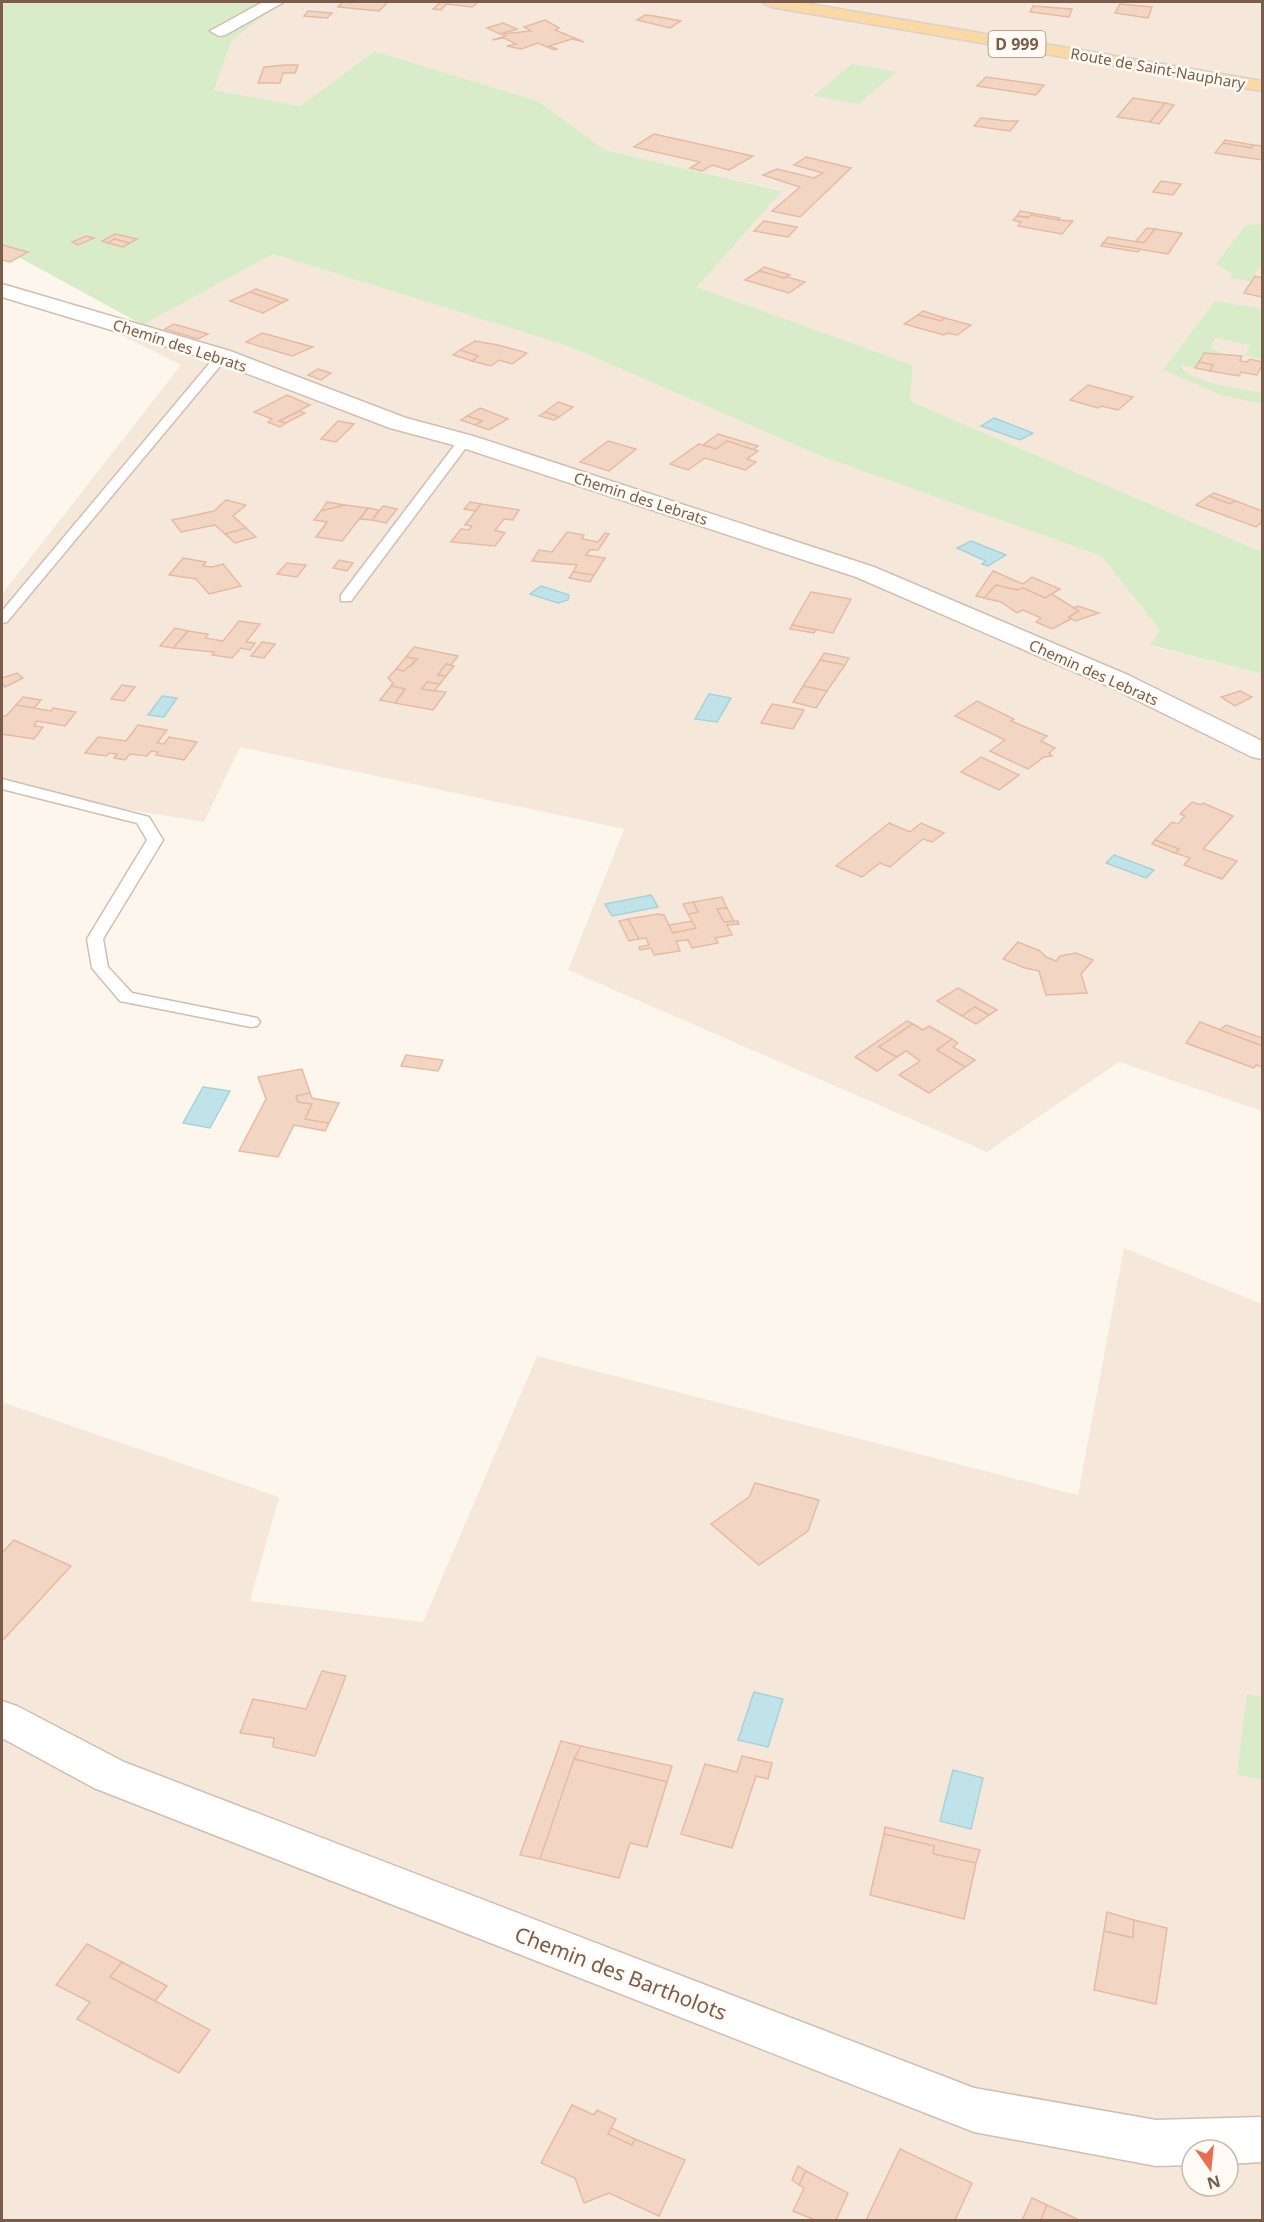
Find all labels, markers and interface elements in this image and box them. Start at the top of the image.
road number: D 999 [988,31,1046,57]
street label: Route de Saint-Nauphary [1069,43,1247,93]
street label: Chemin des Lebrats [111,314,249,376]
street label: Chemin des Lebrats [572,467,710,529]
street label: Chemin des Lebrats [1026,634,1162,710]
street label: Chemin des Bartholots [511,1920,731,2026]
north arrow [1180,2138,1240,2198]
text: N [1205,2170,1223,2195]

